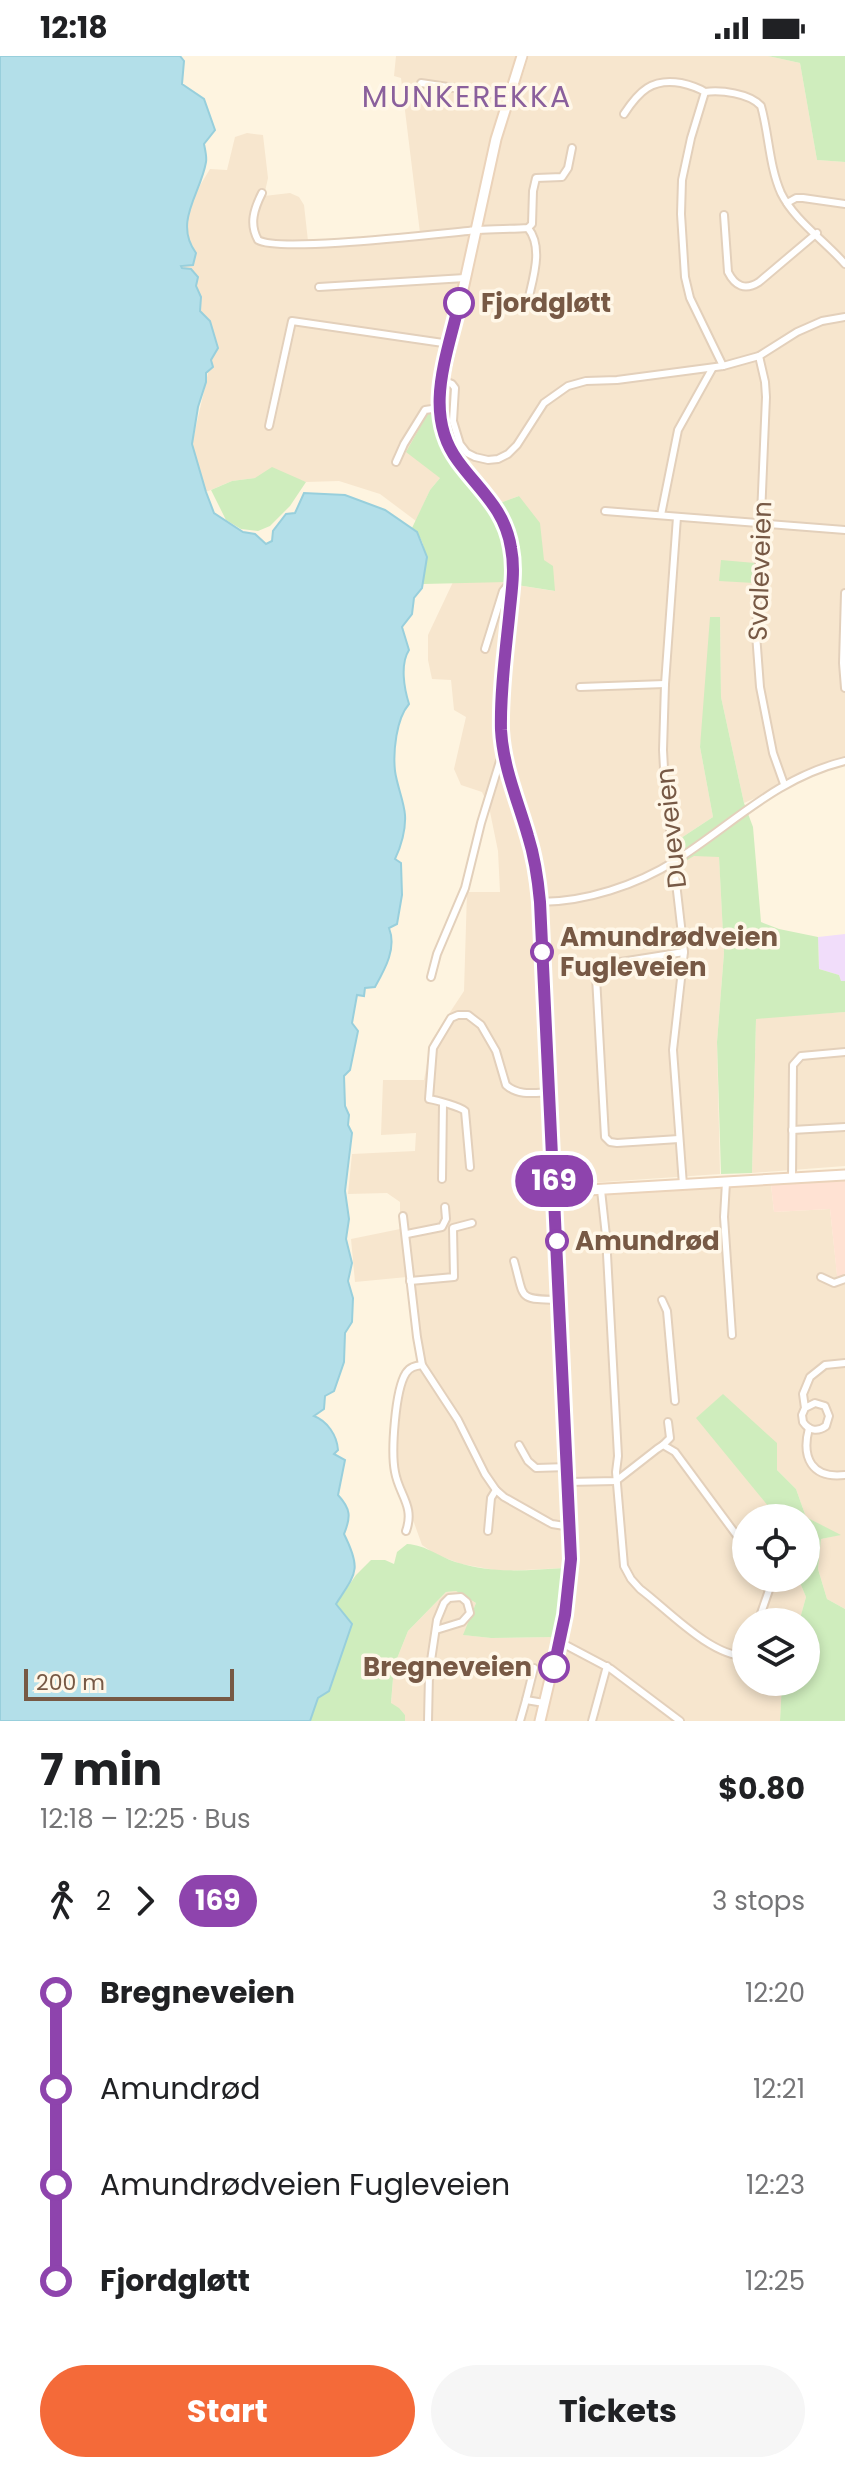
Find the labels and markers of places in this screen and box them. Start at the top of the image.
place label: Fjordgløtt [481,285,611,321]
marker: Fjordgløtt [444,288,474,318]
place label: Amundrødveien Fugleveien [560,919,778,985]
marker: Amundrødveien Fugleveien [531,941,553,963]
place label: Amundrød [575,1223,720,1259]
marker: Amundrød [546,1230,568,1252]
place label: Bregneveien [363,1649,532,1685]
marker: Bregneveien [539,1652,569,1682]

